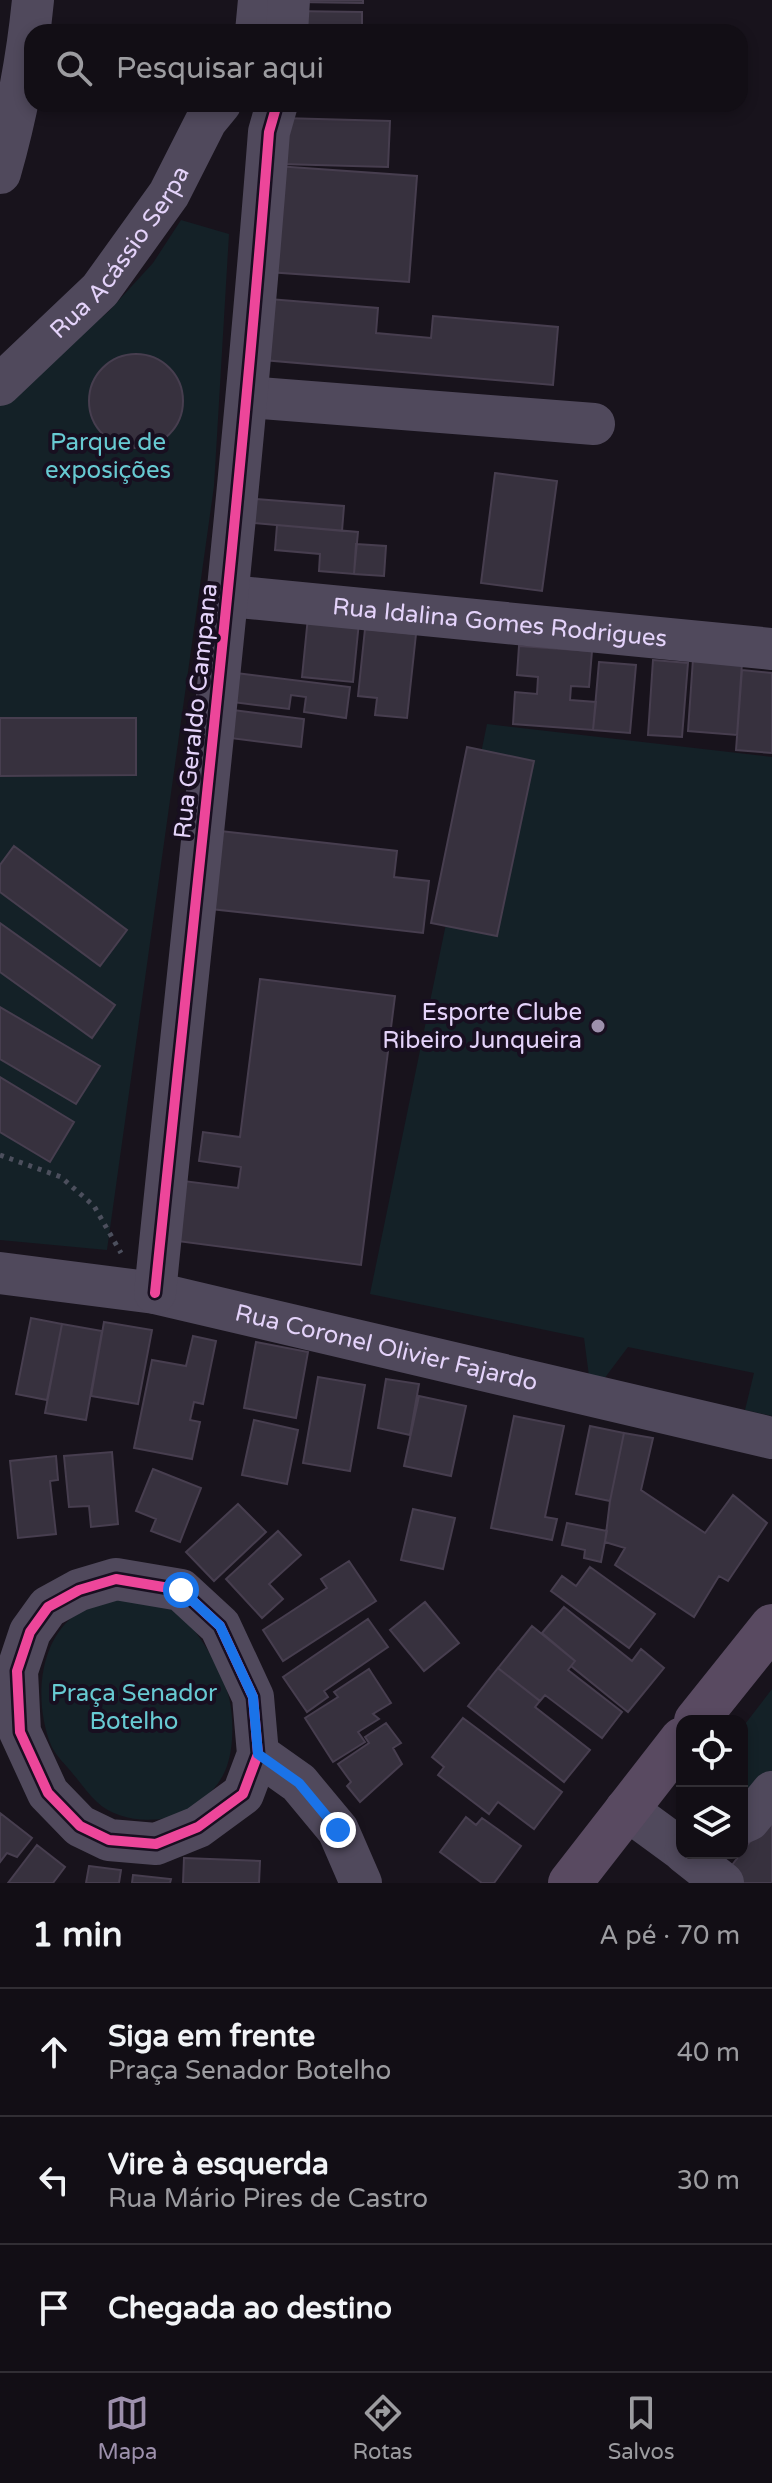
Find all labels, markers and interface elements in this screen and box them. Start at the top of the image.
search box [24,24,748,112]
icon: search [52,46,96,90]
text: Pesquisar aqui [116,50,324,87]
street label: Rua Acássio Serpa [44,161,195,344]
park label: Parque de exposições [45,428,171,485]
street label: Rua Geraldo Campana [168,582,224,840]
street label: Rua Idalina Gomes Rodrigues [331,592,668,653]
place label: Esporte Clube Ribeiro Junqueira [382,998,582,1055]
marker: Esporte Clube Ribeiro Junqueira [589,1017,607,1035]
street label: Rua Coronel Olivier Fajardo [232,1298,540,1397]
route start [163,1572,199,1608]
park label: Praça Senador Botelho [51,1679,218,1736]
map controls [676,1715,748,1859]
button: locate [676,1715,748,1787]
button: layers [676,1787,748,1859]
route end [320,1812,356,1848]
text: 1 min [32,1915,123,1956]
text: A pé · 70 m [599,1920,740,1951]
text: Siga em frente [108,2018,315,2055]
icon: ahead [32,2030,76,2074]
text: 40 m [677,2037,740,2068]
text: Praça Senador Botelho [108,2055,391,2086]
text: Vire à esquerda [108,2146,329,2183]
icon: left [32,2158,76,2202]
text: 30 m [677,2165,740,2196]
text: Rua Mário Pires de Castro [108,2183,428,2214]
icon: arrive [32,2286,76,2330]
text: Chegada ao destino [108,2290,392,2327]
tab: Mapa [98,2391,157,2465]
tab: Rotas [352,2391,413,2465]
tab: Salvos [608,2391,675,2465]

